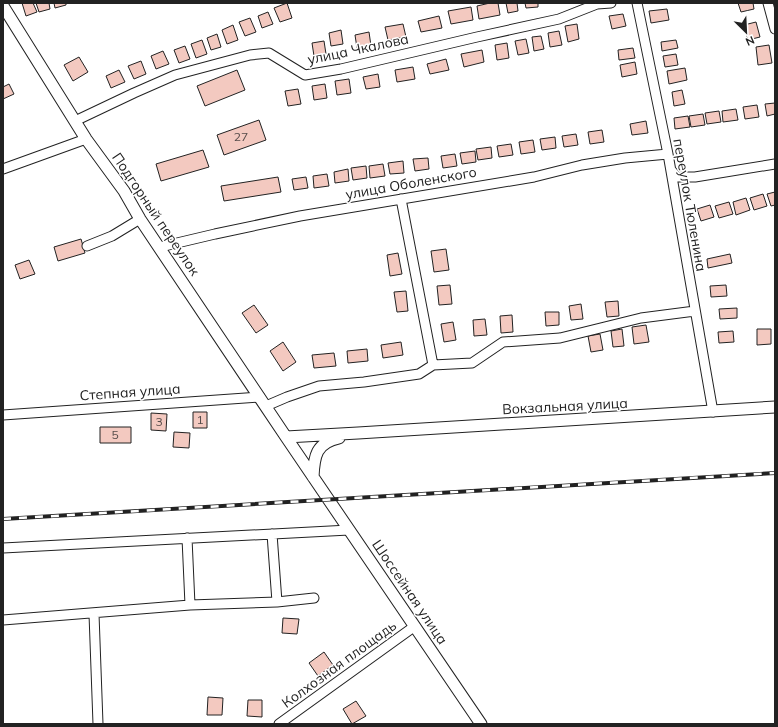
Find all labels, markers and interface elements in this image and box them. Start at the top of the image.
north arrow [726,12,766,52]
street label: улица Чкалова [306,29,410,69]
text: N [743,33,757,49]
house number: 27 [234,129,248,144]
street label: переулок Тюленина [669,137,711,273]
street label: Подгорный переулок [108,149,204,279]
street label: улица Оболенского [344,163,478,203]
street label: Степная улица [79,379,181,405]
street label: Вокзальная улица [502,394,628,418]
house number: 1 [196,412,204,427]
house number: 3 [155,414,163,429]
house number: 5 [111,427,119,442]
street label: Шоссейная улица [368,536,452,648]
street label: Колхозная площадь [278,616,400,712]

